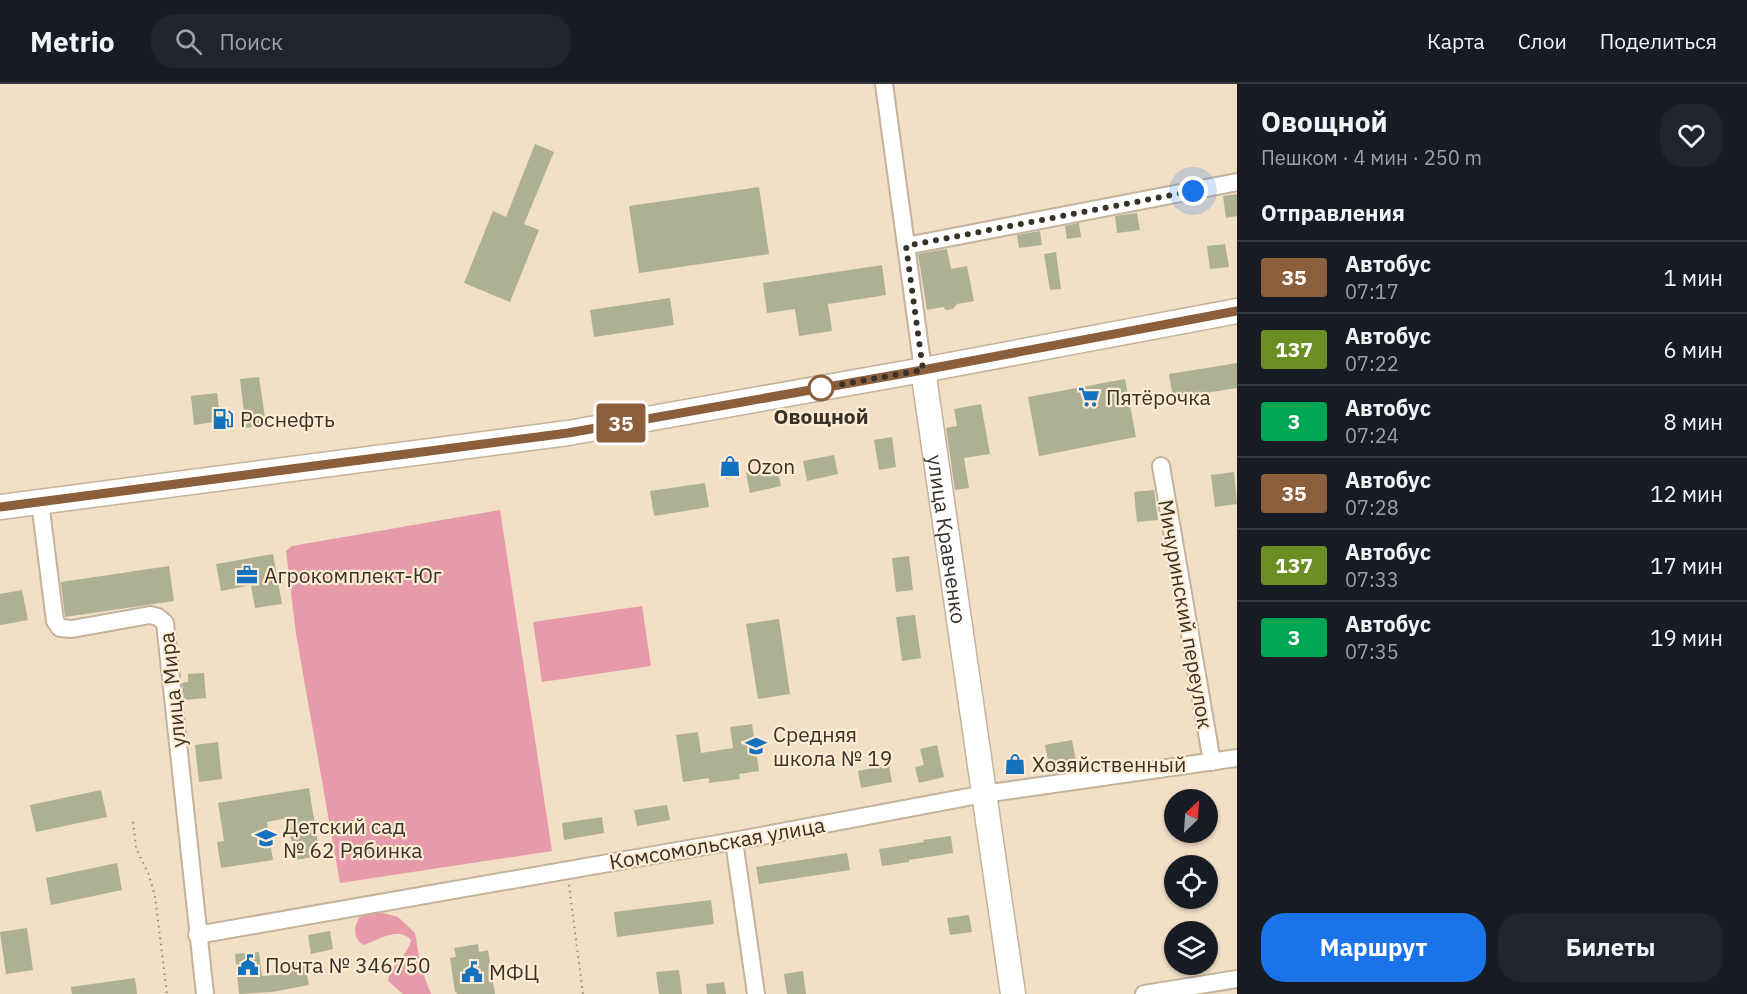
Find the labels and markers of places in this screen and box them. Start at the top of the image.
marker: Овощной [808,375,834,401]
place label: Пятёрочка [1106,383,1211,411]
supermarket icon: Пятёрочка [1077,385,1101,409]
place label: Овощной [774,402,868,430]
place label: Роснефть [240,405,335,433]
fuel station icon: Роснефть [211,407,235,431]
place label: Ozon [747,452,795,480]
shop icon: Ozon [718,454,742,478]
place label: Агрокомплект-Юг [264,561,442,589]
office icon: Агрокомплект-Юг [235,563,259,587]
place label: Средняя школа № 19 [773,720,892,772]
school or university icon: Средняя школа № 19 [744,734,768,758]
place label: Хозяйственный [1032,750,1186,778]
shop icon: Хозяйственный [1003,752,1027,776]
place label: Детский сад № 62 Рябинка [283,812,423,864]
school or university icon: Детский сад № 62 Рябинка [254,826,278,850]
place label: Почта № 346750 [265,951,431,979]
public building icon: Почта № 346750 [236,953,260,977]
place label: МФЦ [489,958,539,986]
public building icon: МФЦ [460,960,484,984]

